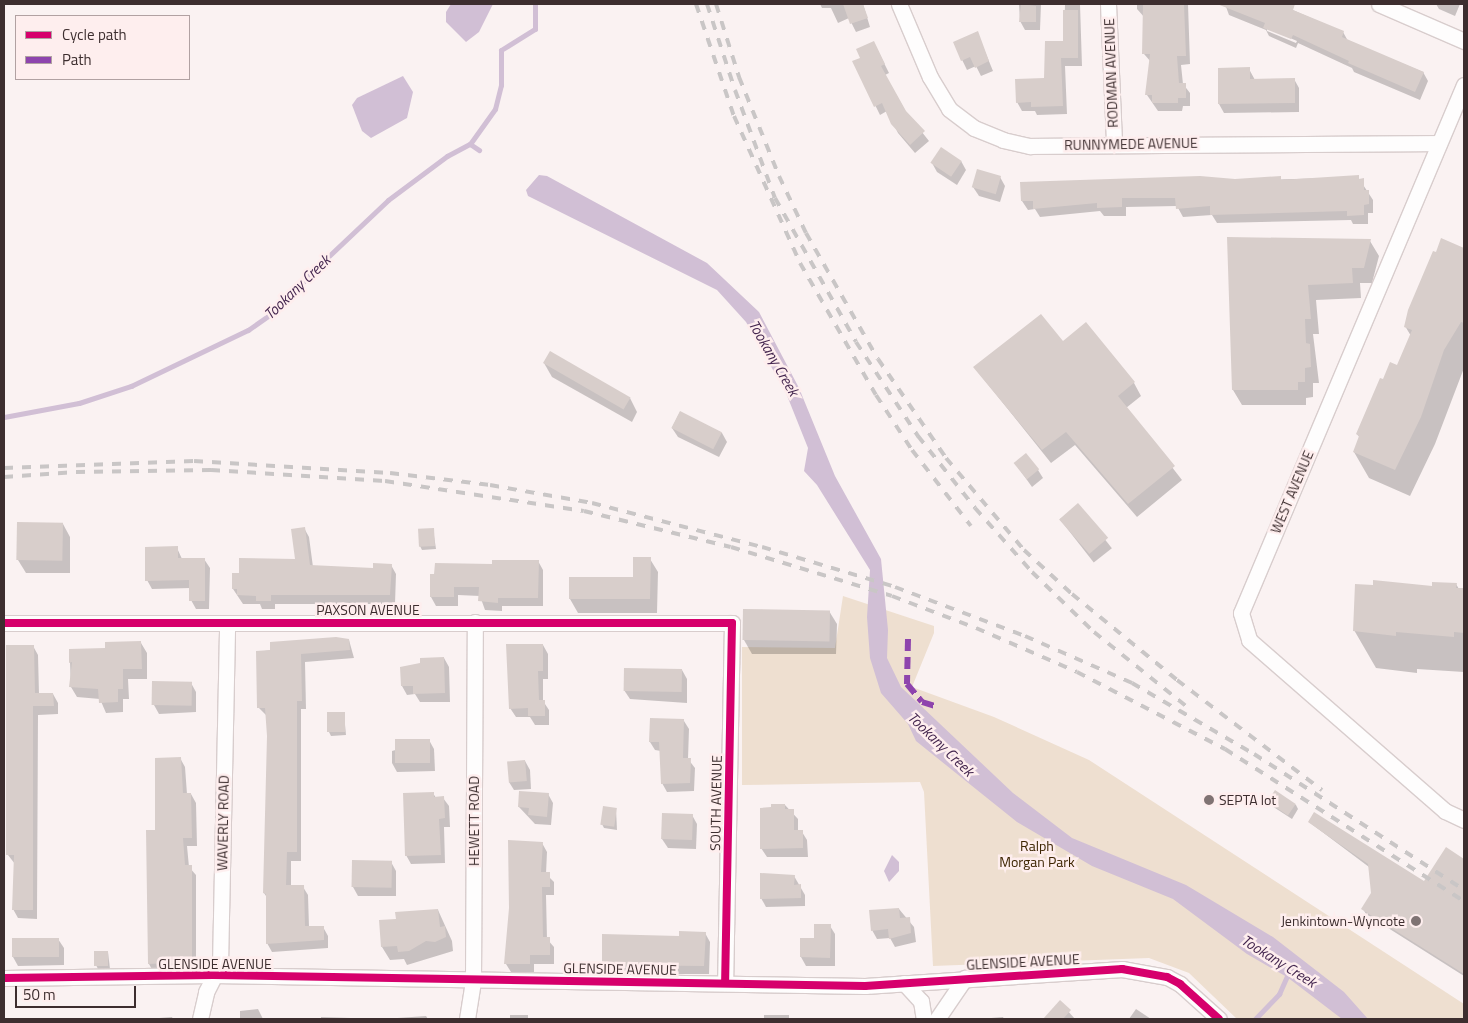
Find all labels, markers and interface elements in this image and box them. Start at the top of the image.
legend [15,15,190,80]
street label: RODMAN AVENUE [1101,18,1121,128]
text: Cycle path [62,23,127,46]
text: Path [62,48,92,71]
street label: RUNNYMEDE AVENUE [1064,134,1198,154]
water label: Tookany Creek [260,251,334,323]
water label: Tookany Creek [745,317,803,399]
street label: WEST AVENUE [1267,448,1317,536]
street label: PAXSON AVENUE [316,602,420,618]
water label: Tookany Creek [904,708,978,780]
street label: SOUTH AVENUE [707,755,725,851]
street label: WAVERLY ROAD [214,775,232,871]
street label: HEWETT ROAD [466,776,482,866]
place label: SEPTA lot [1219,792,1276,808]
marker: SEPTA lot [1203,794,1215,806]
park label: Ralph Morgan Park [999,838,1075,870]
place label: Jenkintown-Wyncote [1281,913,1405,929]
marker: Jenkintown-Wyncote [1409,914,1423,928]
water label: Tookany Creek [1238,931,1320,991]
street label: GLENSIDE AVENUE [966,951,1080,973]
street label: GLENSIDE AVENUE [158,956,272,972]
street label: GLENSIDE AVENUE [563,960,677,978]
scale bar [18,976,139,1008]
text: 50 m [23,983,56,1006]

